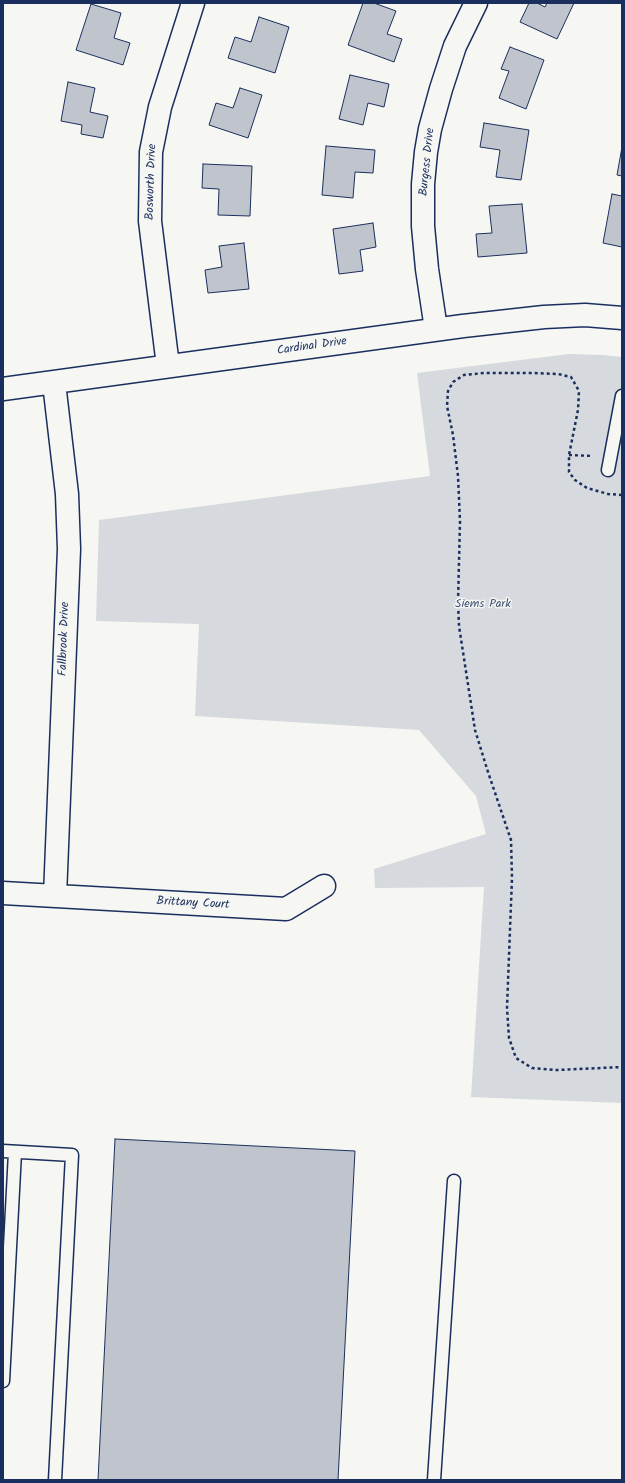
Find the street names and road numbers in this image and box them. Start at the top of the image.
street label: Burgess Drive [417,127,439,197]
street label: Bosworth Drive [143,143,161,221]
street label: Cardinal Drive [276,335,348,359]
street label: Fallbrook Drive [57,602,73,676]
street label: Brittany Court [156,895,230,913]

